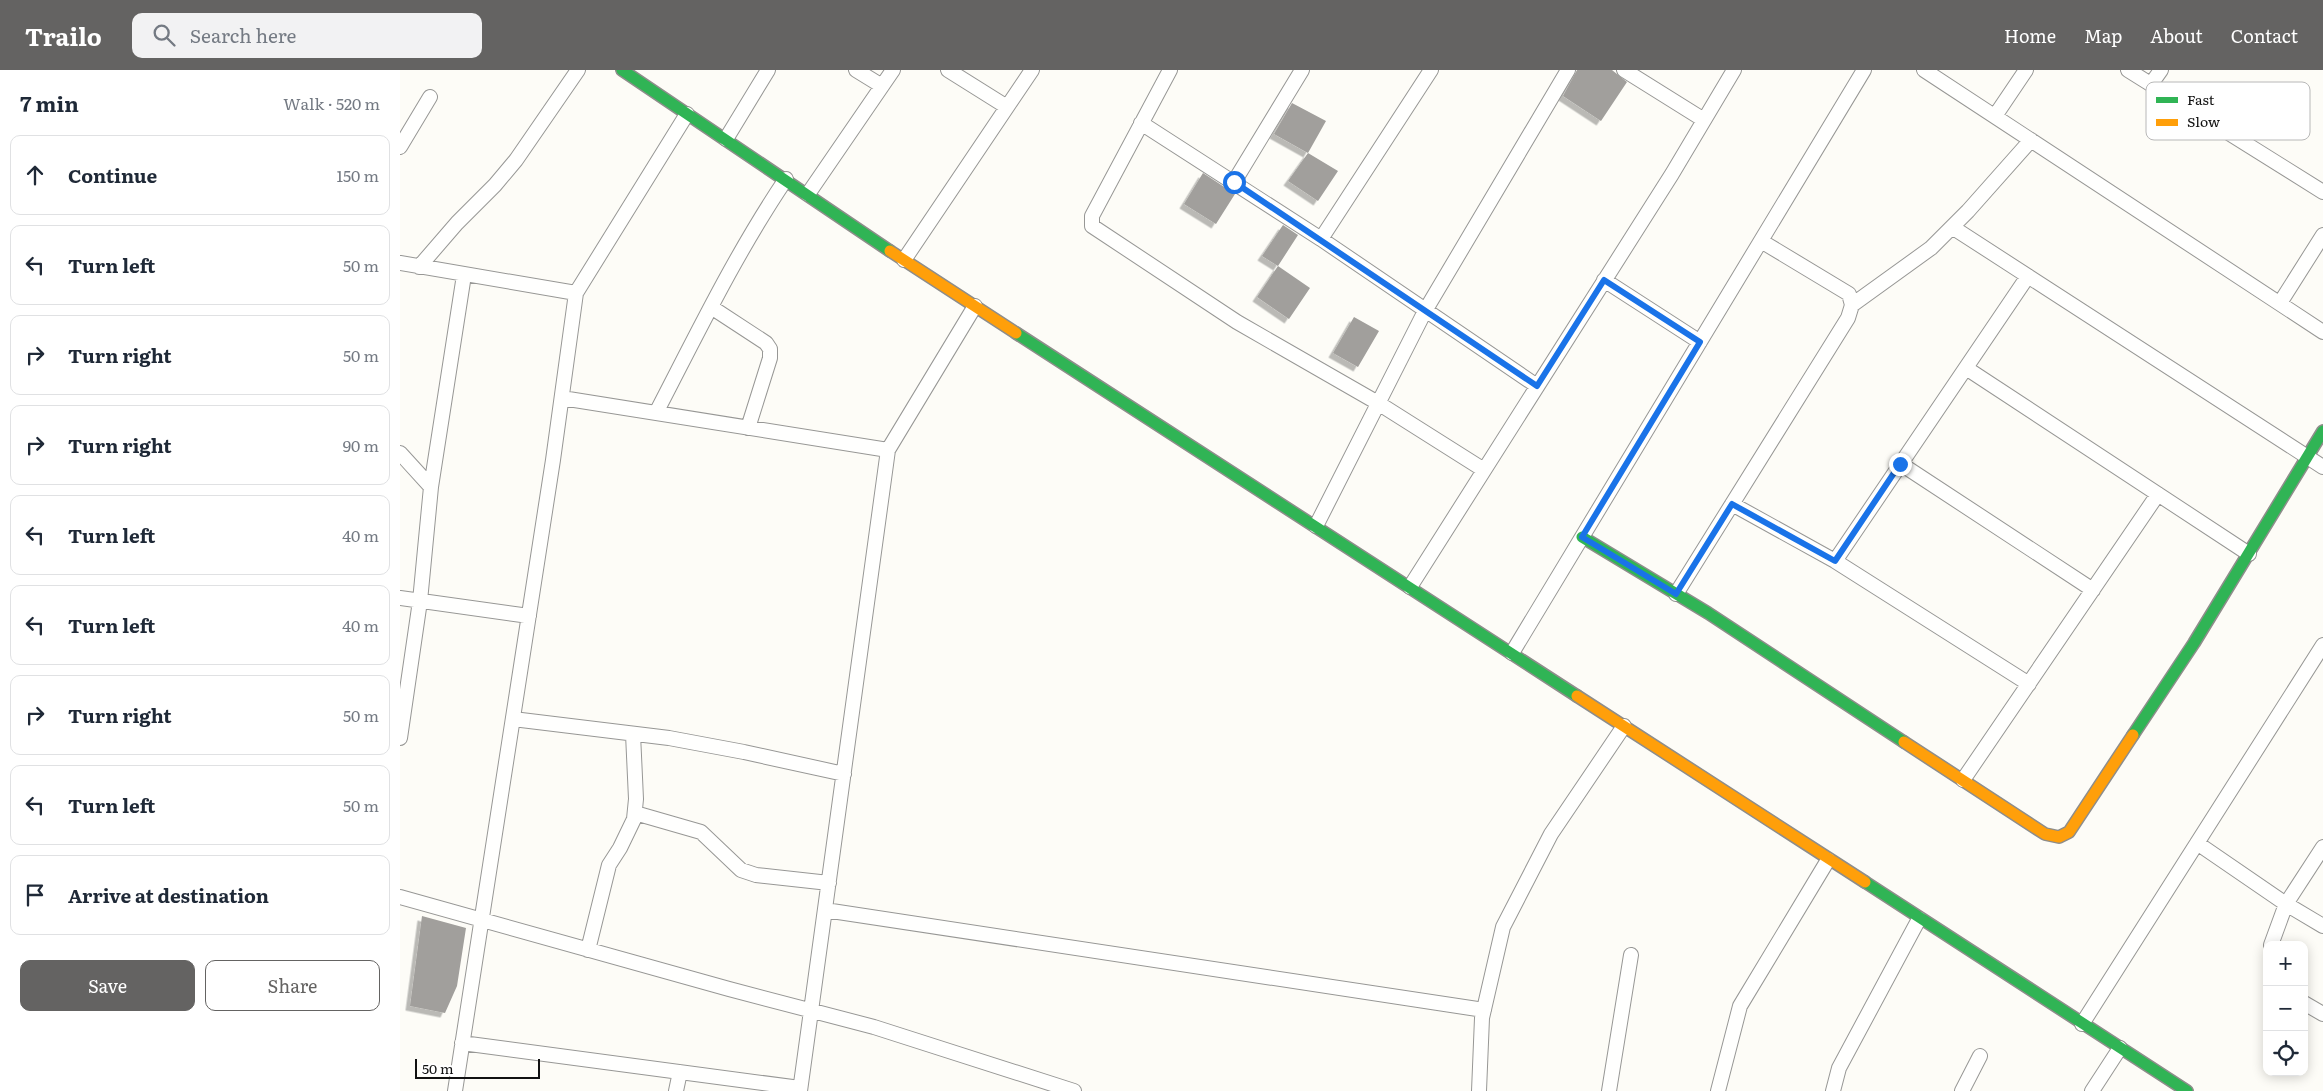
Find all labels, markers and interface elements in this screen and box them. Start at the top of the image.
search box [132,13,482,58]
text: Trailo [25,18,102,53]
icon: search [150,21,178,49]
text: Search here [190,21,296,49]
text: Home [2004,22,2056,49]
text: Map [2084,22,2122,49]
text: About [2150,22,2203,49]
text: Contact [2231,22,2298,49]
legend [2146,82,2310,140]
text: 7 min [20,87,79,118]
text: Fast [2187,89,2215,109]
text: Walk · 520 m [283,91,380,115]
text: Slow [2187,111,2220,131]
icon: ahead [21,161,49,189]
text: Continue [68,161,157,189]
text: 150 m [336,163,379,187]
route start [1223,171,1246,194]
icon: left [21,251,49,279]
text: Turn left [68,251,155,279]
text: 50 m [343,253,379,277]
icon: right [21,341,49,369]
text: Turn right [68,341,172,369]
text: 50 m [343,343,379,367]
icon: right [21,431,49,459]
text: Turn right [68,431,172,459]
text: 90 m [343,433,379,457]
route end [1889,453,1912,476]
icon: left [21,521,49,549]
text: Turn left [68,521,155,549]
text: 40 m [342,523,379,547]
icon: left [21,611,49,639]
text: Turn left [68,611,155,639]
text: 40 m [342,613,379,637]
icon: right [21,701,49,729]
text: Turn right [68,701,172,729]
text: 50 m [343,703,379,727]
icon: left [21,791,49,819]
text: Turn left [68,791,155,819]
text: 50 m [343,793,379,817]
icon: arrive [21,881,49,909]
text: Arrive at destination [68,881,269,909]
map controls [2263,941,2308,1076]
button: + [2263,941,2308,986]
button: Save [20,960,195,1011]
button: Share [205,960,380,1011]
button: − [2263,986,2308,1031]
button: locate [2263,1031,2308,1076]
scale bar [415,1056,540,1079]
text: 50 m [422,1058,454,1078]

